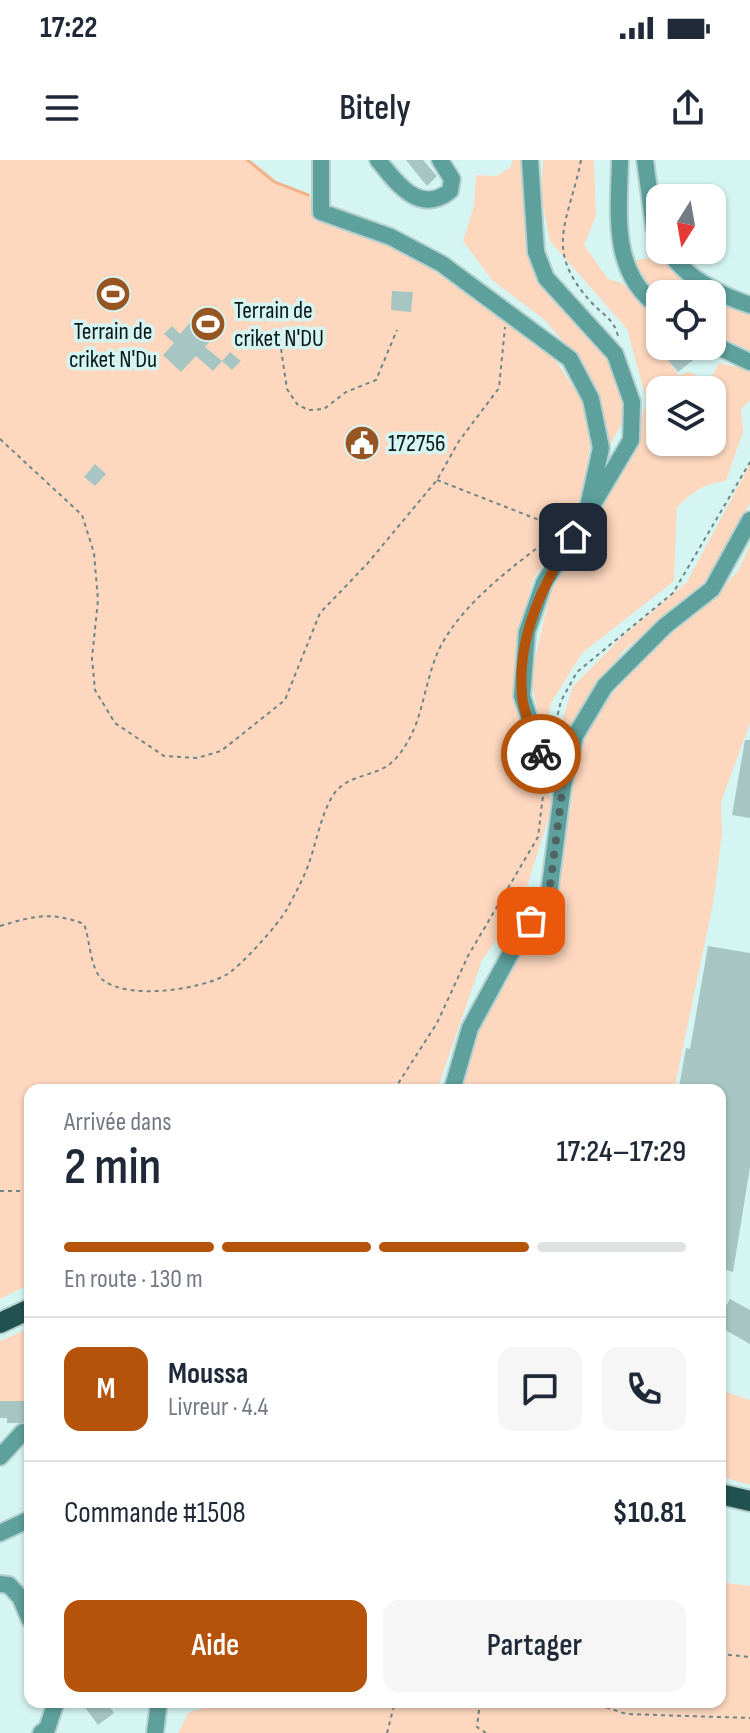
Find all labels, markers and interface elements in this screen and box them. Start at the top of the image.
text: 17:22 [40,10,98,46]
icon: menu [40,86,84,130]
icon: share [666,86,710,130]
text: Bitely [339,87,411,130]
north arrow [646,184,726,264]
map controls [646,184,726,456]
sports icon: Terrain de criket N'Du [94,275,132,313]
button: locate [646,280,726,360]
place label: Terrain de criket N'DU [234,296,324,353]
sports icon: Terrain de criket N'DU [189,305,227,343]
place label: Terrain de criket N'Du [69,317,157,374]
button: layers [646,376,726,456]
public building icon: 172756 [343,424,381,462]
place label: 172756 [388,429,446,458]
pin [539,503,607,571]
icon: home [551,515,595,559]
courier [501,714,581,794]
icon: bike [519,732,563,776]
pin [497,887,565,955]
icon: bag [509,899,553,943]
text: Arrivée dans [64,1107,172,1138]
text: 17:24–17:29 [557,1134,686,1170]
text: 2 min [64,1136,161,1199]
text: En route · 130 m [64,1264,203,1295]
button: chat [498,1347,582,1431]
button: phone [602,1347,686,1431]
text: Moussa [168,1356,248,1392]
text: M [97,1371,115,1407]
text: Livreur · 4.4 [168,1392,268,1423]
text: Commande #1508 [64,1495,246,1531]
text: $10.81 [613,1495,686,1531]
button: Aide [64,1600,367,1692]
button: Partager [383,1600,686,1692]

